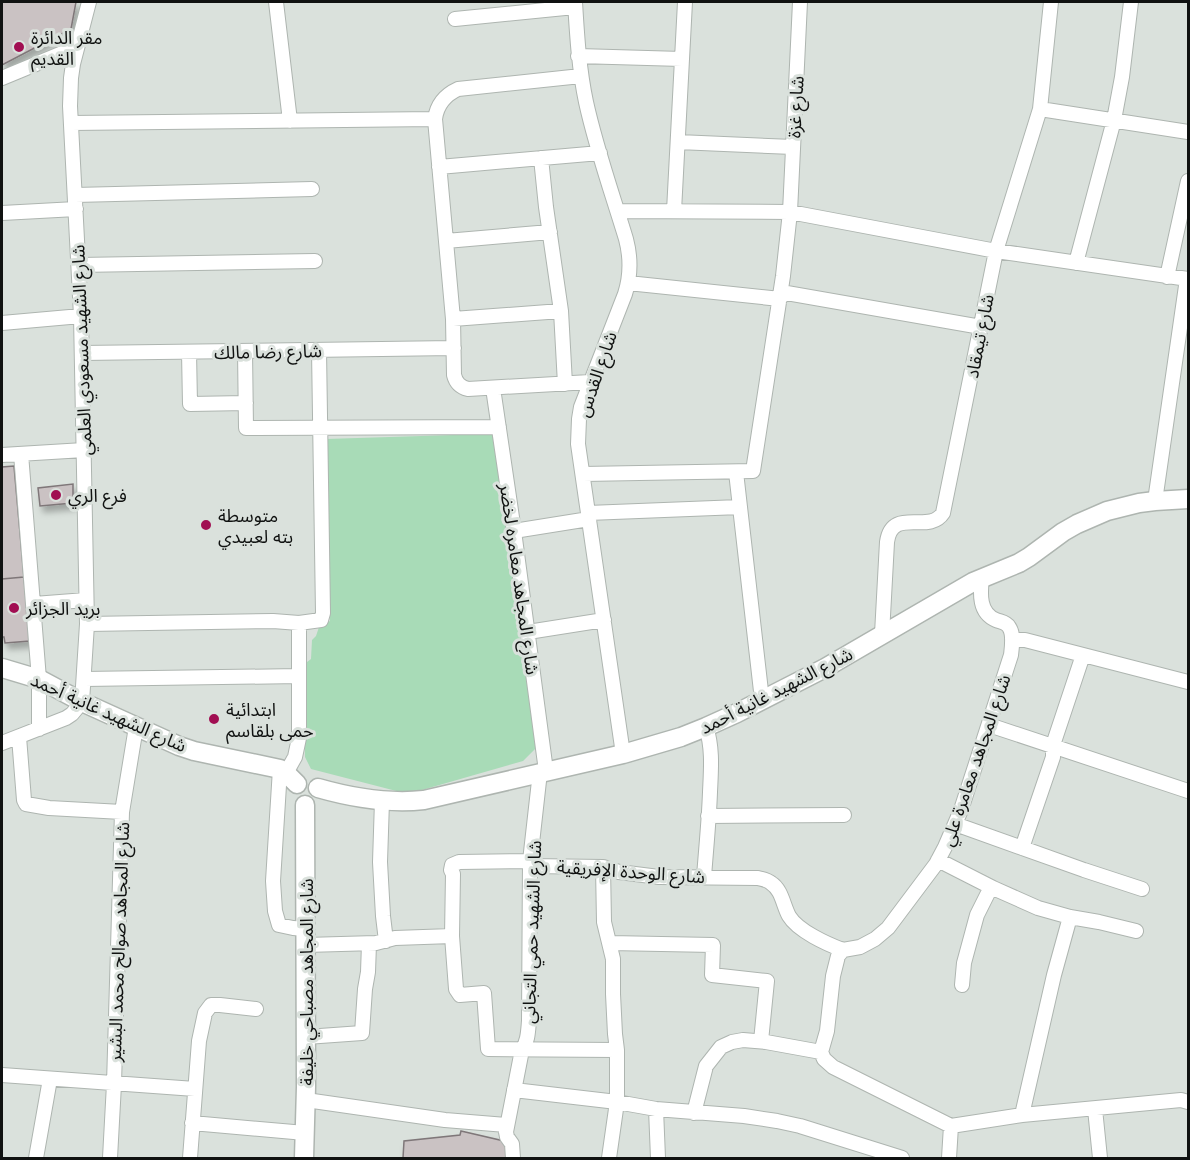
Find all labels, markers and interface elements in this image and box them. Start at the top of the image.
place label: مقر الدائرة القديم [31,25,103,72]
marker: مقر الدائرة القديم [12,40,26,54]
street label: شارع غزة [781,75,812,139]
street label: شارع الشهيد مسعودي العلمي [65,244,100,456]
street label: شارع تيمقاد [959,292,1002,381]
street label: شارع القدس [570,328,625,421]
street label: شارع رضا مالك [214,338,322,367]
street label: شارع المجاهد معامره لخضر [492,481,545,676]
place label: فرع الري [68,483,127,510]
marker: فرع الري [49,488,63,502]
place label: متوسطة بته لعبيدي [218,503,293,550]
marker: متوسطة بته لعبيدي [199,518,213,532]
place label: بريد الجزائر [25,596,100,620]
marker: بريد الجزائر [7,601,21,615]
street label: شارع الشهيد غانية أحمد [696,641,858,742]
street label: شارع الشهيد غانية أحمد [26,667,191,760]
street label: شارع المجاهد معامرة علي [934,671,1018,850]
place label: ابتدائية حمى بلقاسم [226,697,314,744]
marker: ابتدائية حمى بلقاسم [207,712,221,726]
street label: شارع المجاهد صوالح محمد البشير [102,821,137,1064]
street label: شارع الشهيد حمي التجاني [516,840,549,1024]
street label: شارع الوحدة الإفريقية [556,854,706,891]
street label: شارع المجاهد مصباحي خليفة [294,878,321,1086]

